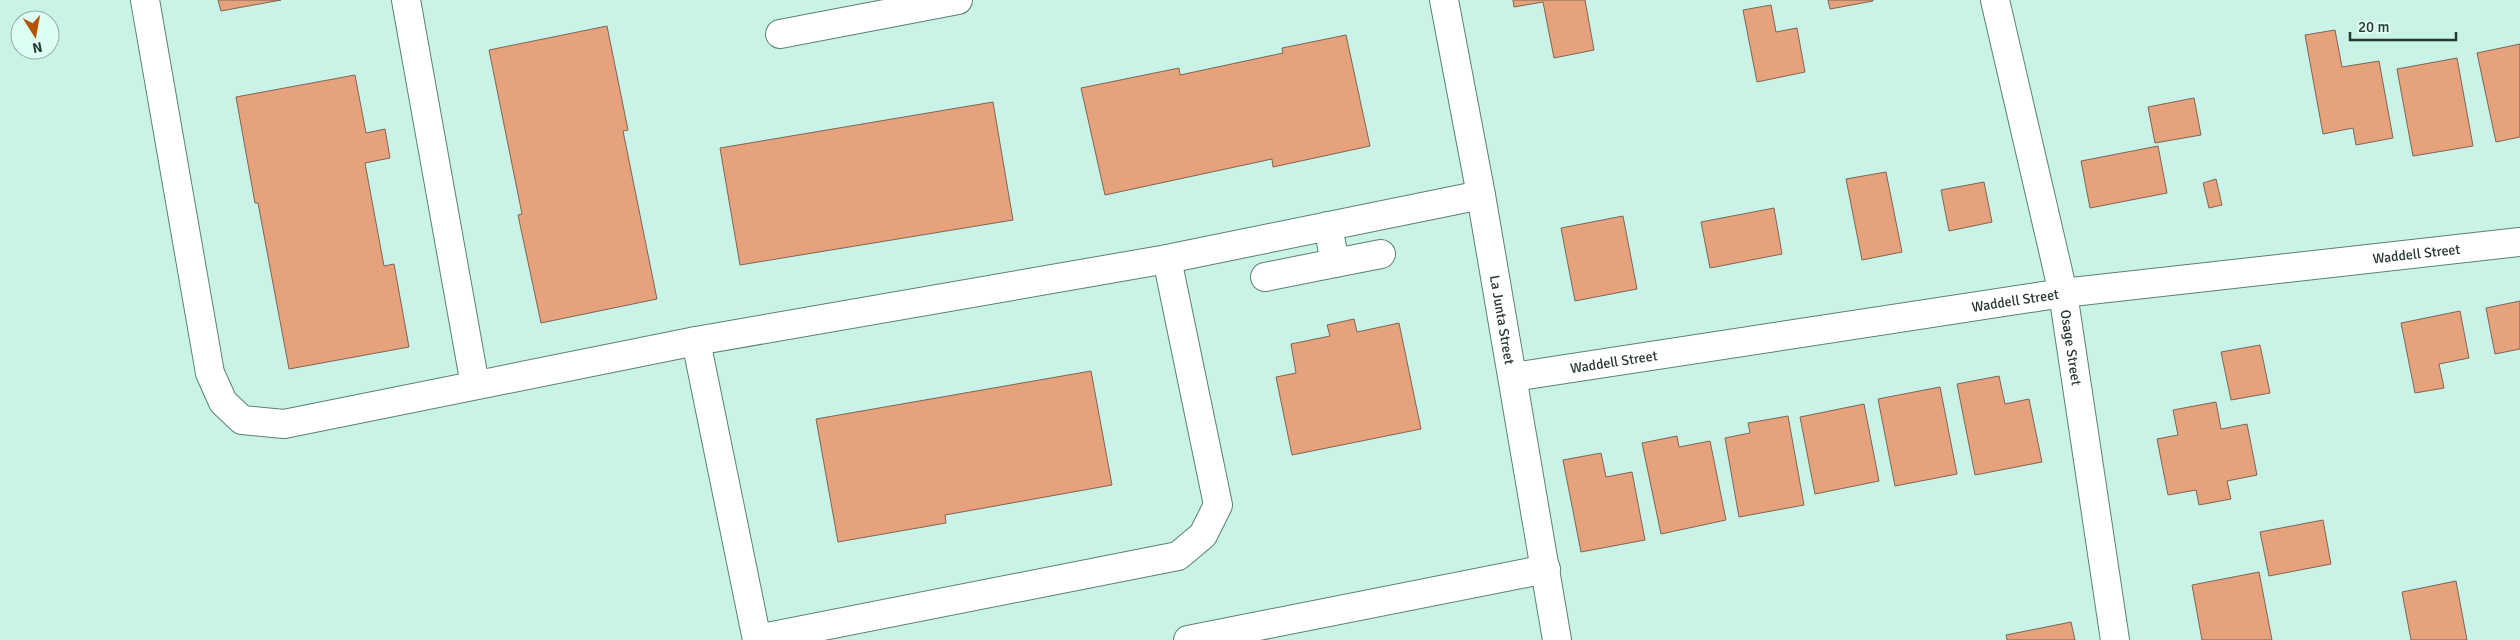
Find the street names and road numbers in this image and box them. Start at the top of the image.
street label: Waddell Street [2372,240,2461,267]
street label: La Junta Street [1486,274,1518,366]
street label: Waddell Street [1970,285,2060,315]
street label: Osage Street [2057,309,2085,387]
street label: Waddell Street [1569,347,1659,377]

